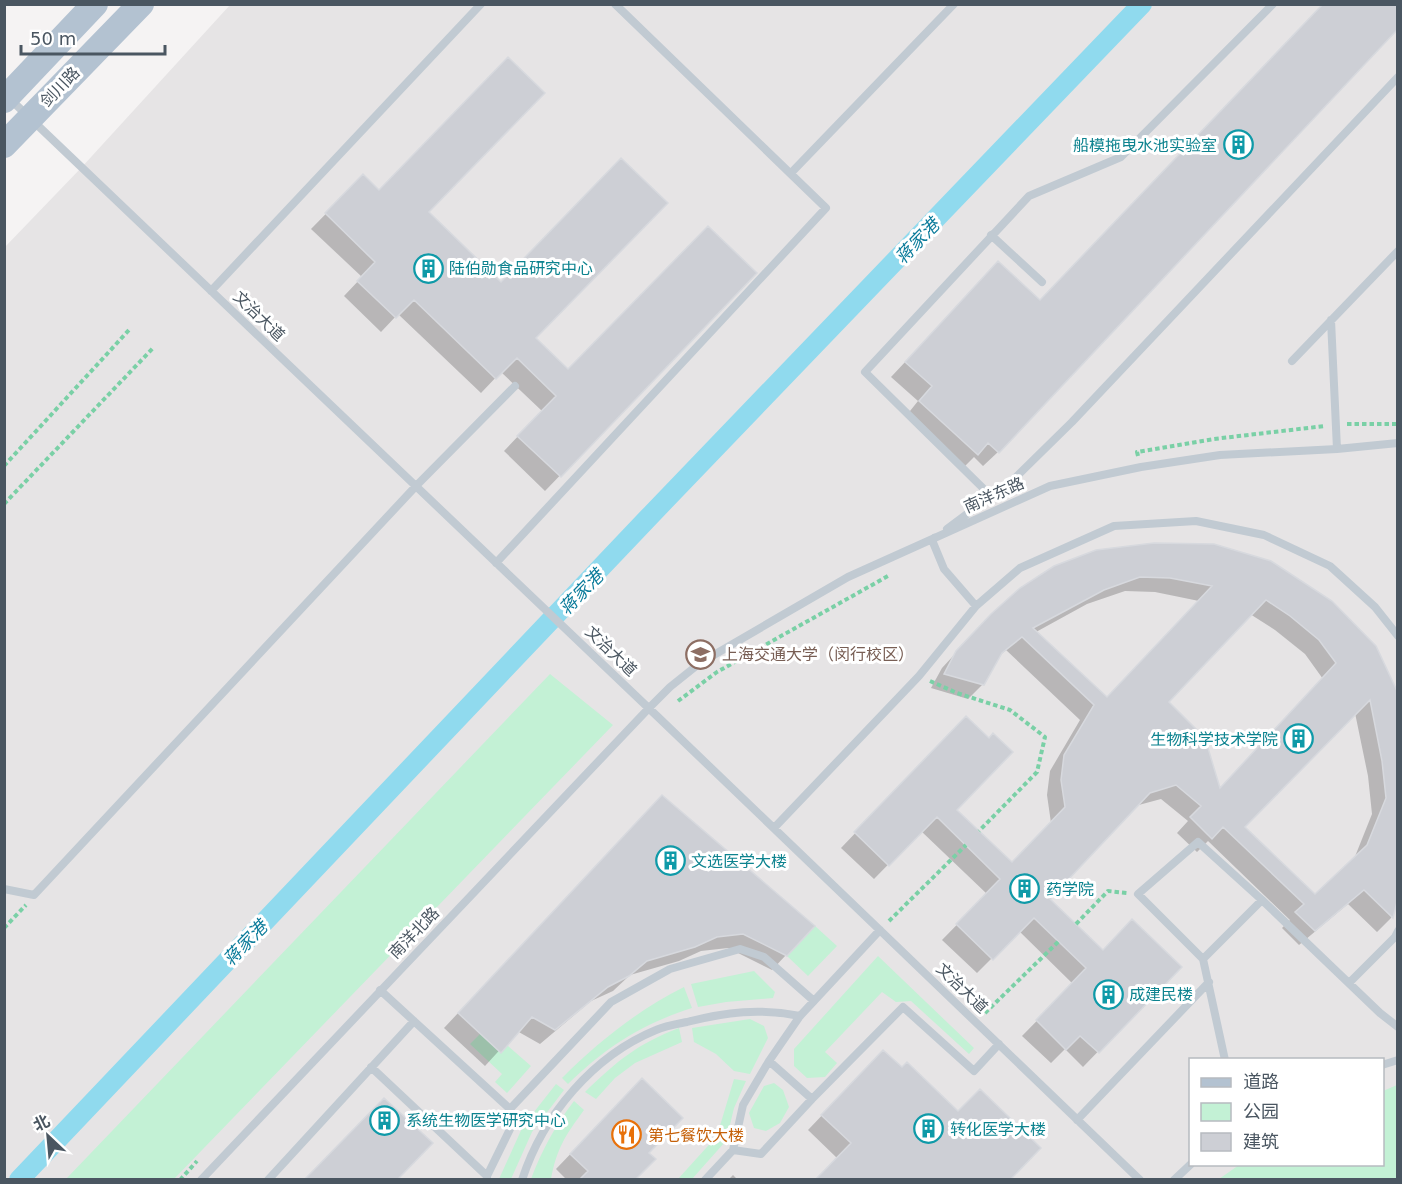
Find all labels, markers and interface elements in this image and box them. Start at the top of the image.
scale bar [21,18,165,56]
text: 50 m [30,28,76,49]
street label: 剑川路 [36,63,84,111]
building icon: 船模拖曳水池实验室 [1222,129,1254,161]
place label: 船模拖曳水池实验室 [1073,136,1217,155]
water label: 蒋家港 [891,212,945,268]
building icon: 陆伯勋食品研究中心 [412,252,444,284]
place label: 陆伯勋食品研究中心 [449,259,593,278]
street label: 文治大道 [229,287,289,345]
street label: 南洋东路 [961,473,1027,517]
water label: 蒋家港 [555,563,609,619]
street label: 文治大道 [581,622,641,680]
school or university icon: 上海交通大学（闵行校区） [685,638,717,670]
place label: 上海交通大学（闵行校区） [722,645,914,664]
building icon: 生物科学技术学院 [1283,723,1315,755]
place label: 生物科学技术学院 [1150,730,1278,749]
building icon: 文选医学大楼 [654,845,686,877]
place label: 文选医学大楼 [691,852,787,871]
building icon: 药学院 [1009,873,1041,905]
place label: 药学院 [1046,880,1094,899]
street label: 南洋北路 [385,903,443,963]
water label: 蒋家港 [219,914,273,970]
street label: 文治大道 [932,959,992,1017]
building icon: 成建民楼 [1092,978,1124,1010]
place label: 成建民楼 [1129,985,1193,1004]
legend [1189,1058,1384,1166]
text: 道路 [1243,1071,1279,1092]
text: 公园 [1243,1101,1279,1122]
building icon: 系统生物医学研究中心 [369,1104,401,1136]
north arrow [18,1106,78,1166]
text: 北 [30,1111,53,1135]
place label: 系统生物医学研究中心 [406,1111,566,1130]
building icon: 转化医学大楼 [913,1113,945,1145]
restaurant icon: 第七餐饮大楼 [611,1119,643,1151]
place label: 转化医学大楼 [950,1120,1046,1139]
place label: 第七餐饮大楼 [648,1126,744,1145]
text: 建筑 [1243,1131,1279,1152]

